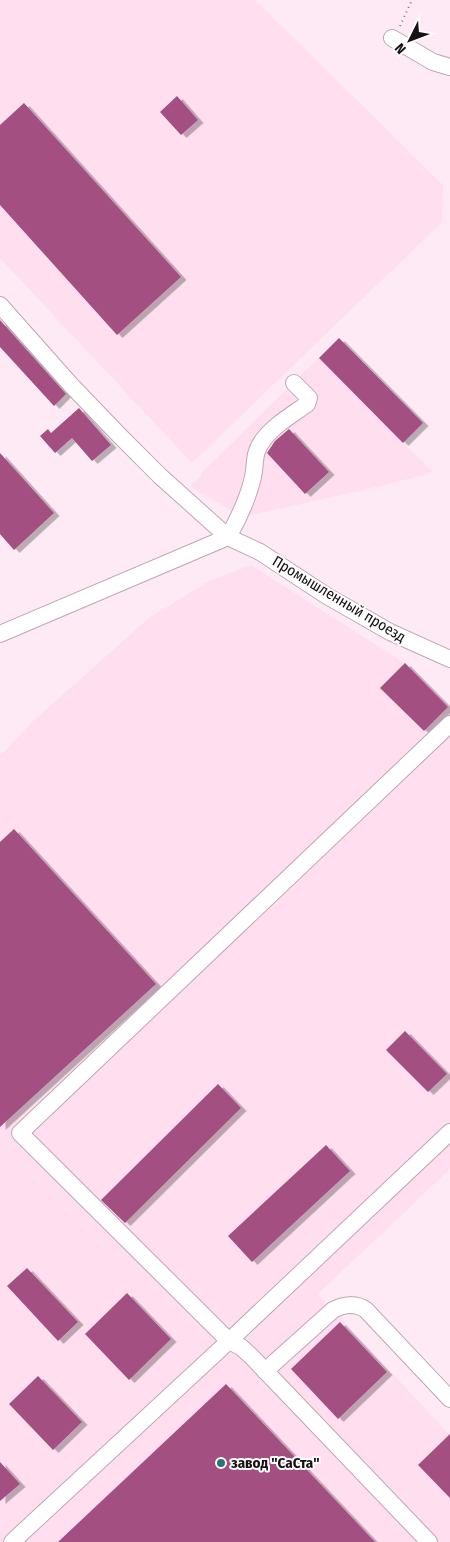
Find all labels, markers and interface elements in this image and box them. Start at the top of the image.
north arrow [385,15,435,65]
text: N [392,40,410,57]
street label: Промышленный проезд [269,552,409,646]
place label: завод "СаСта" [231,1454,320,1472]
marker: завод "СаСта" [215,1457,227,1469]

